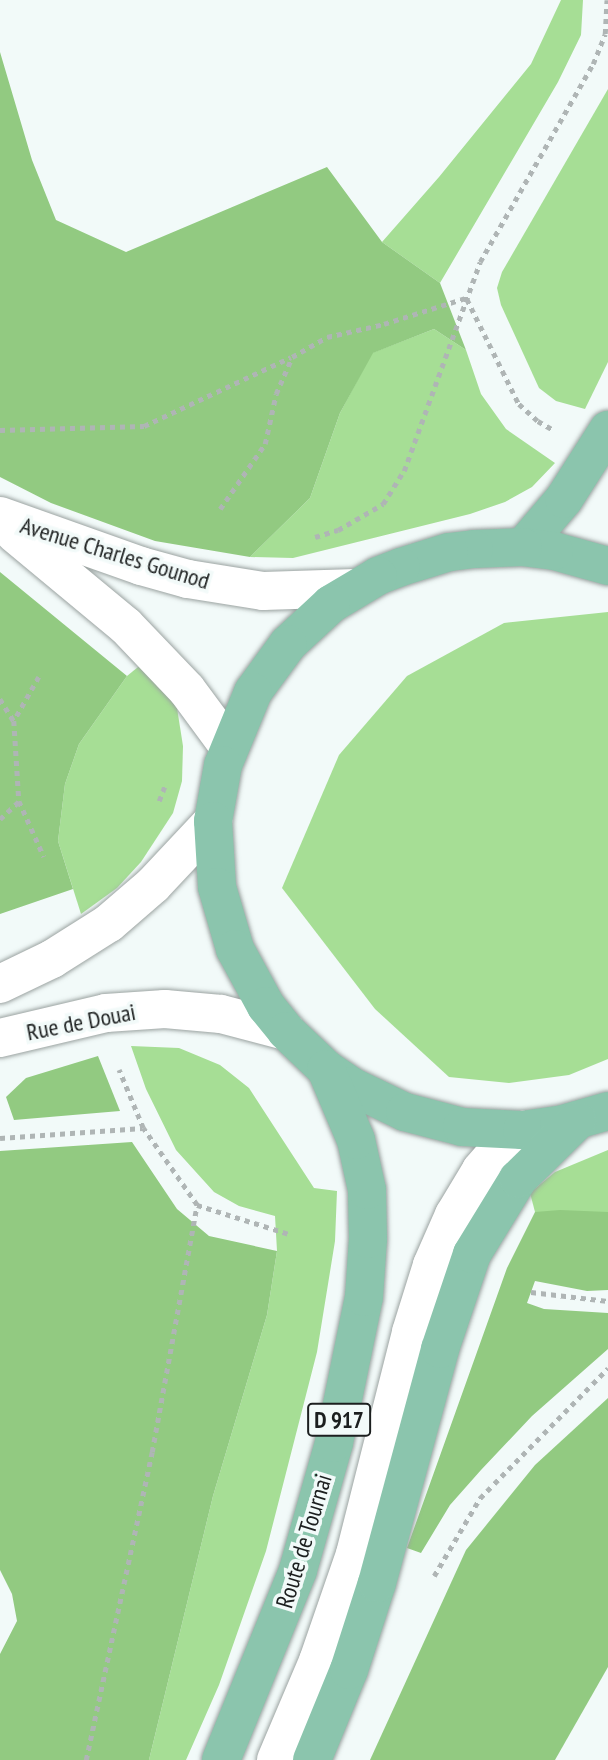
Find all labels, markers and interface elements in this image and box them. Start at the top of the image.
street label: Avenue Charles Gounod [17,511,213,595]
street label: Rue de Douai [24,997,138,1047]
road number: D 917 [306,1400,372,1440]
street label: Route de Tournai [270,1470,338,1612]

